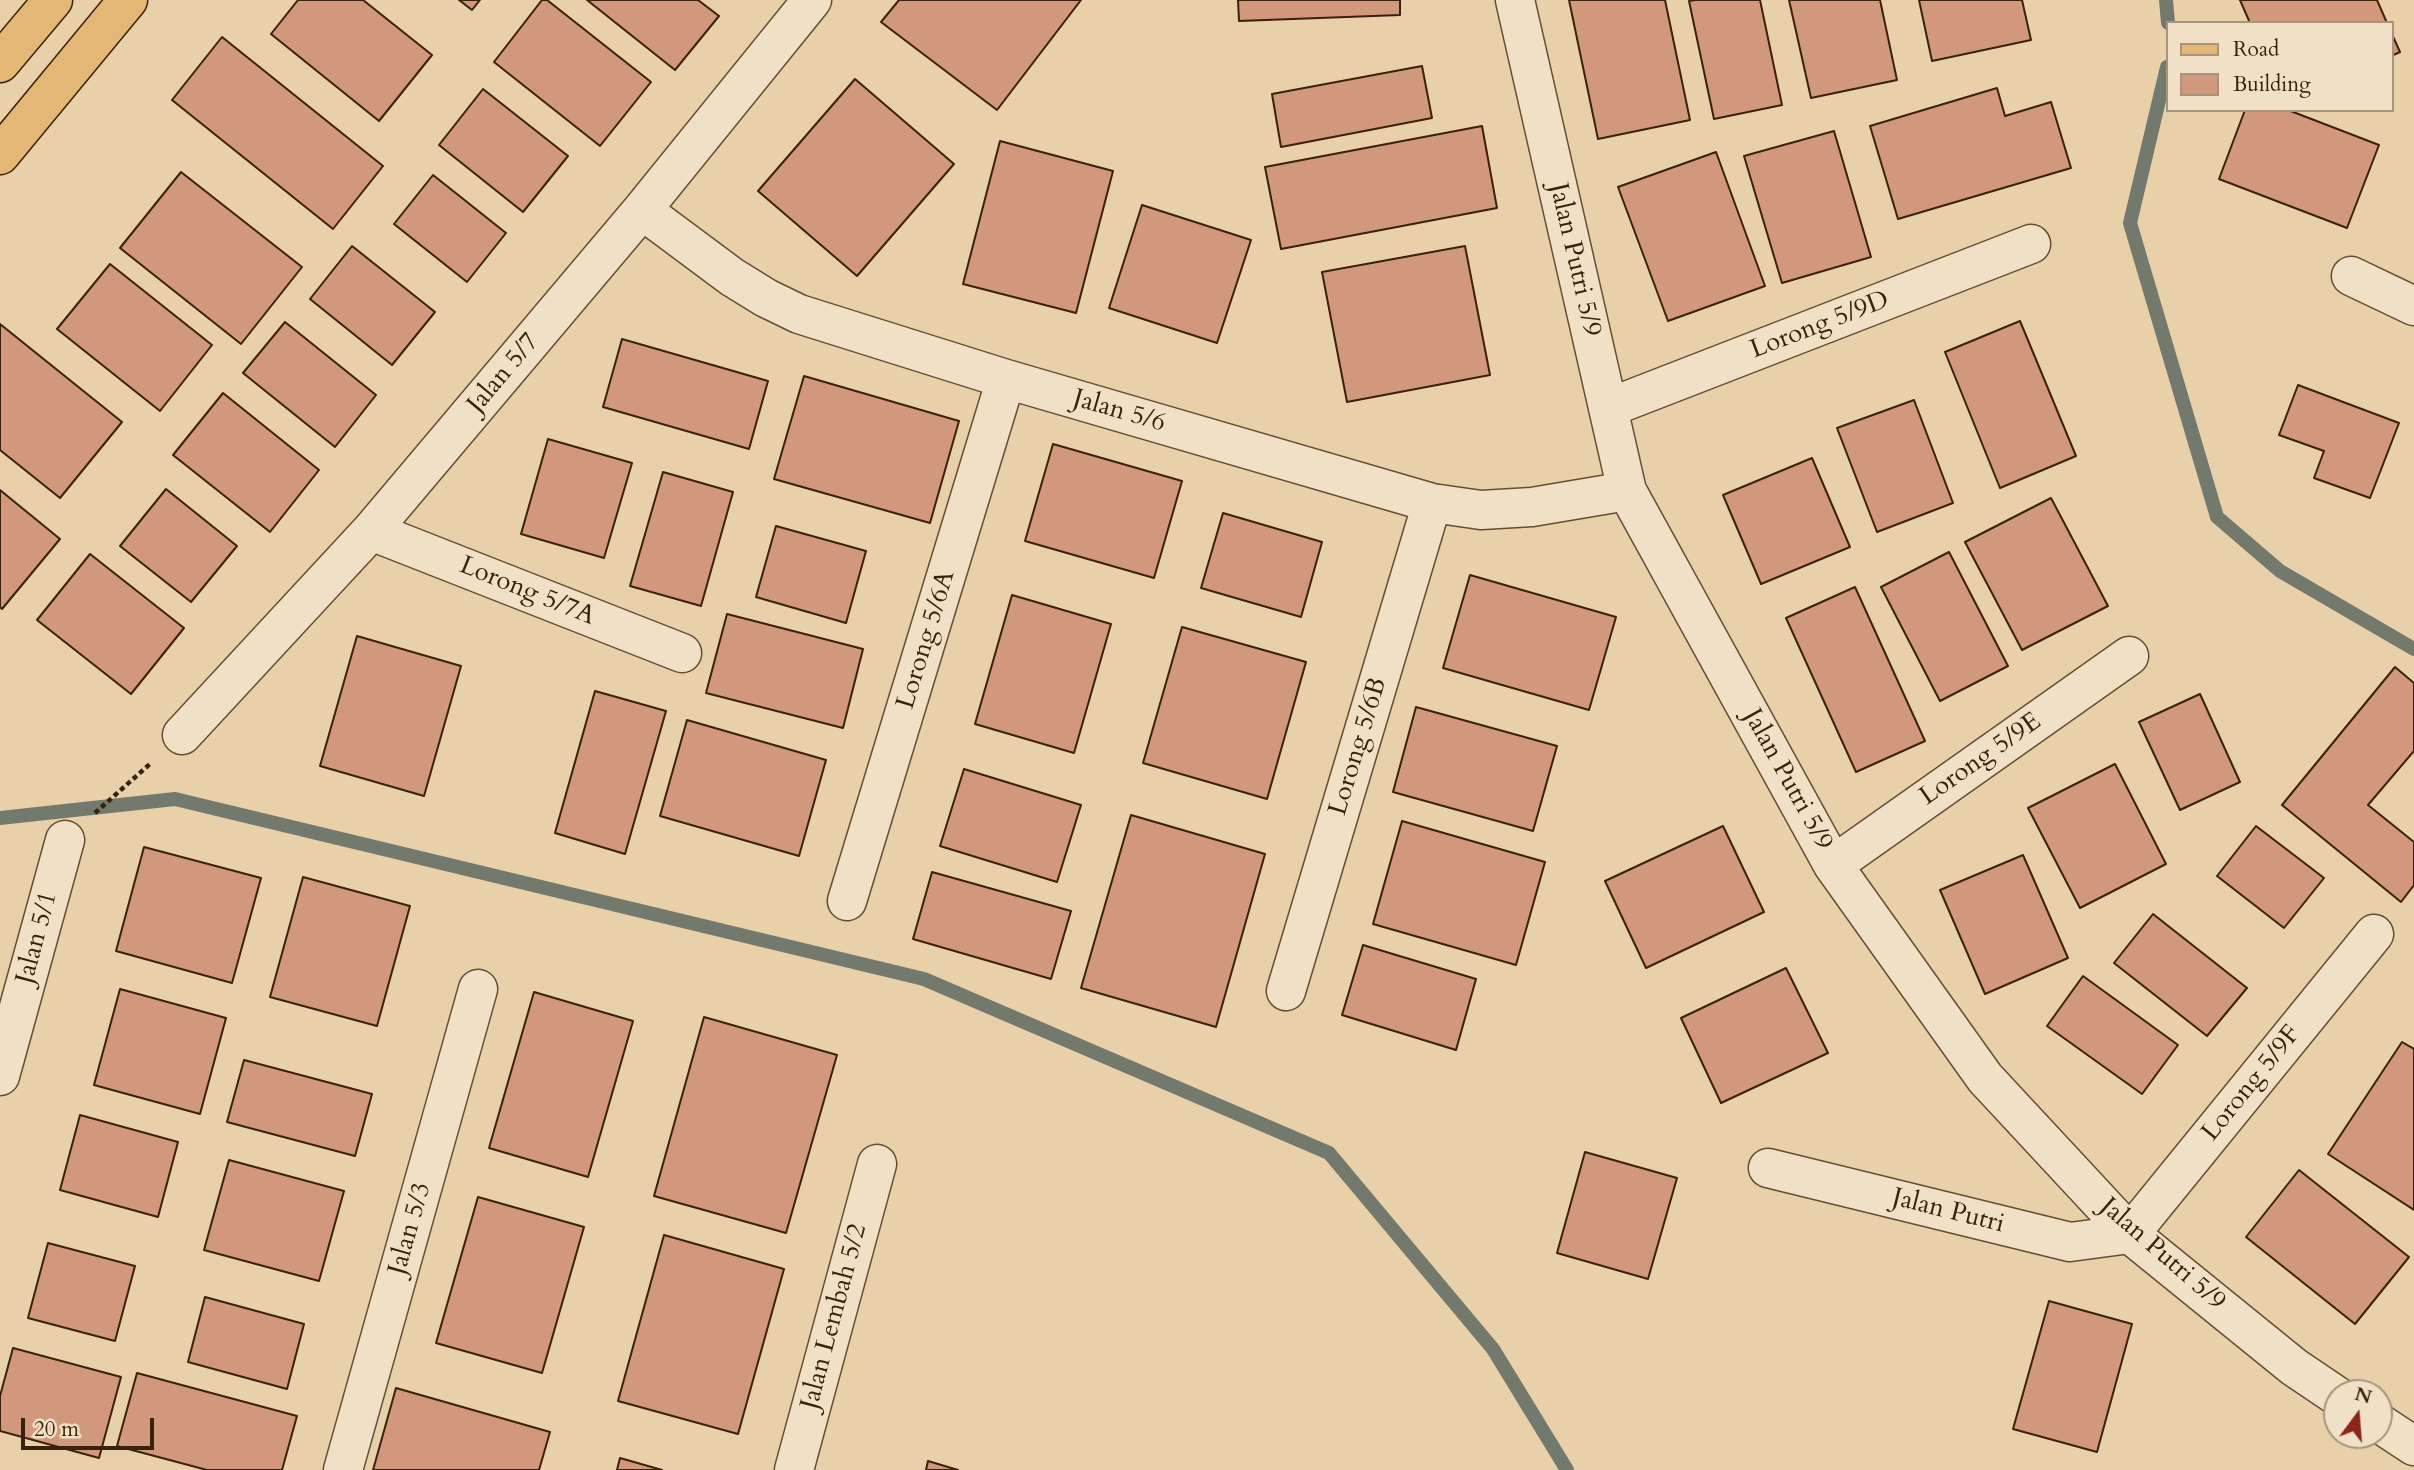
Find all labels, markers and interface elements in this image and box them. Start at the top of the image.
legend [2166,21,2393,112]
text: Road [2233,35,2279,64]
text: Building [2233,70,2311,99]
street label: Jalan Putri 5/9 [1541,180,1607,340]
street label: Lorong 5/9D [1746,285,1894,367]
street label: Jalan 5/7 [462,328,546,420]
street label: Jalan 5/6 [1069,384,1169,440]
street label: Lorong 5/7A [455,551,599,633]
street label: Lorong 5/6A [891,567,963,713]
street label: Lorong 5/6B [1323,674,1395,820]
street label: Jalan Putri 5/9 [1735,704,1839,856]
street label: Lorong 5/9E [1914,707,2048,813]
street label: Jalan 5/1 [11,888,65,988]
street label: Lorong 5/9F [2196,1020,2308,1148]
street label: Jalan 5/3 [383,1179,439,1279]
street label: Jalan Putri [1889,1183,2007,1241]
street label: Jalan Putri 5/9 [2093,1192,2231,1318]
street label: Jalan Lembah 5/2 [795,1221,875,1413]
north arrow [2323,1379,2393,1449]
text: N [2352,1381,2375,1411]
scale bar [24,1404,158,1448]
text: 20 m [34,1415,79,1444]

